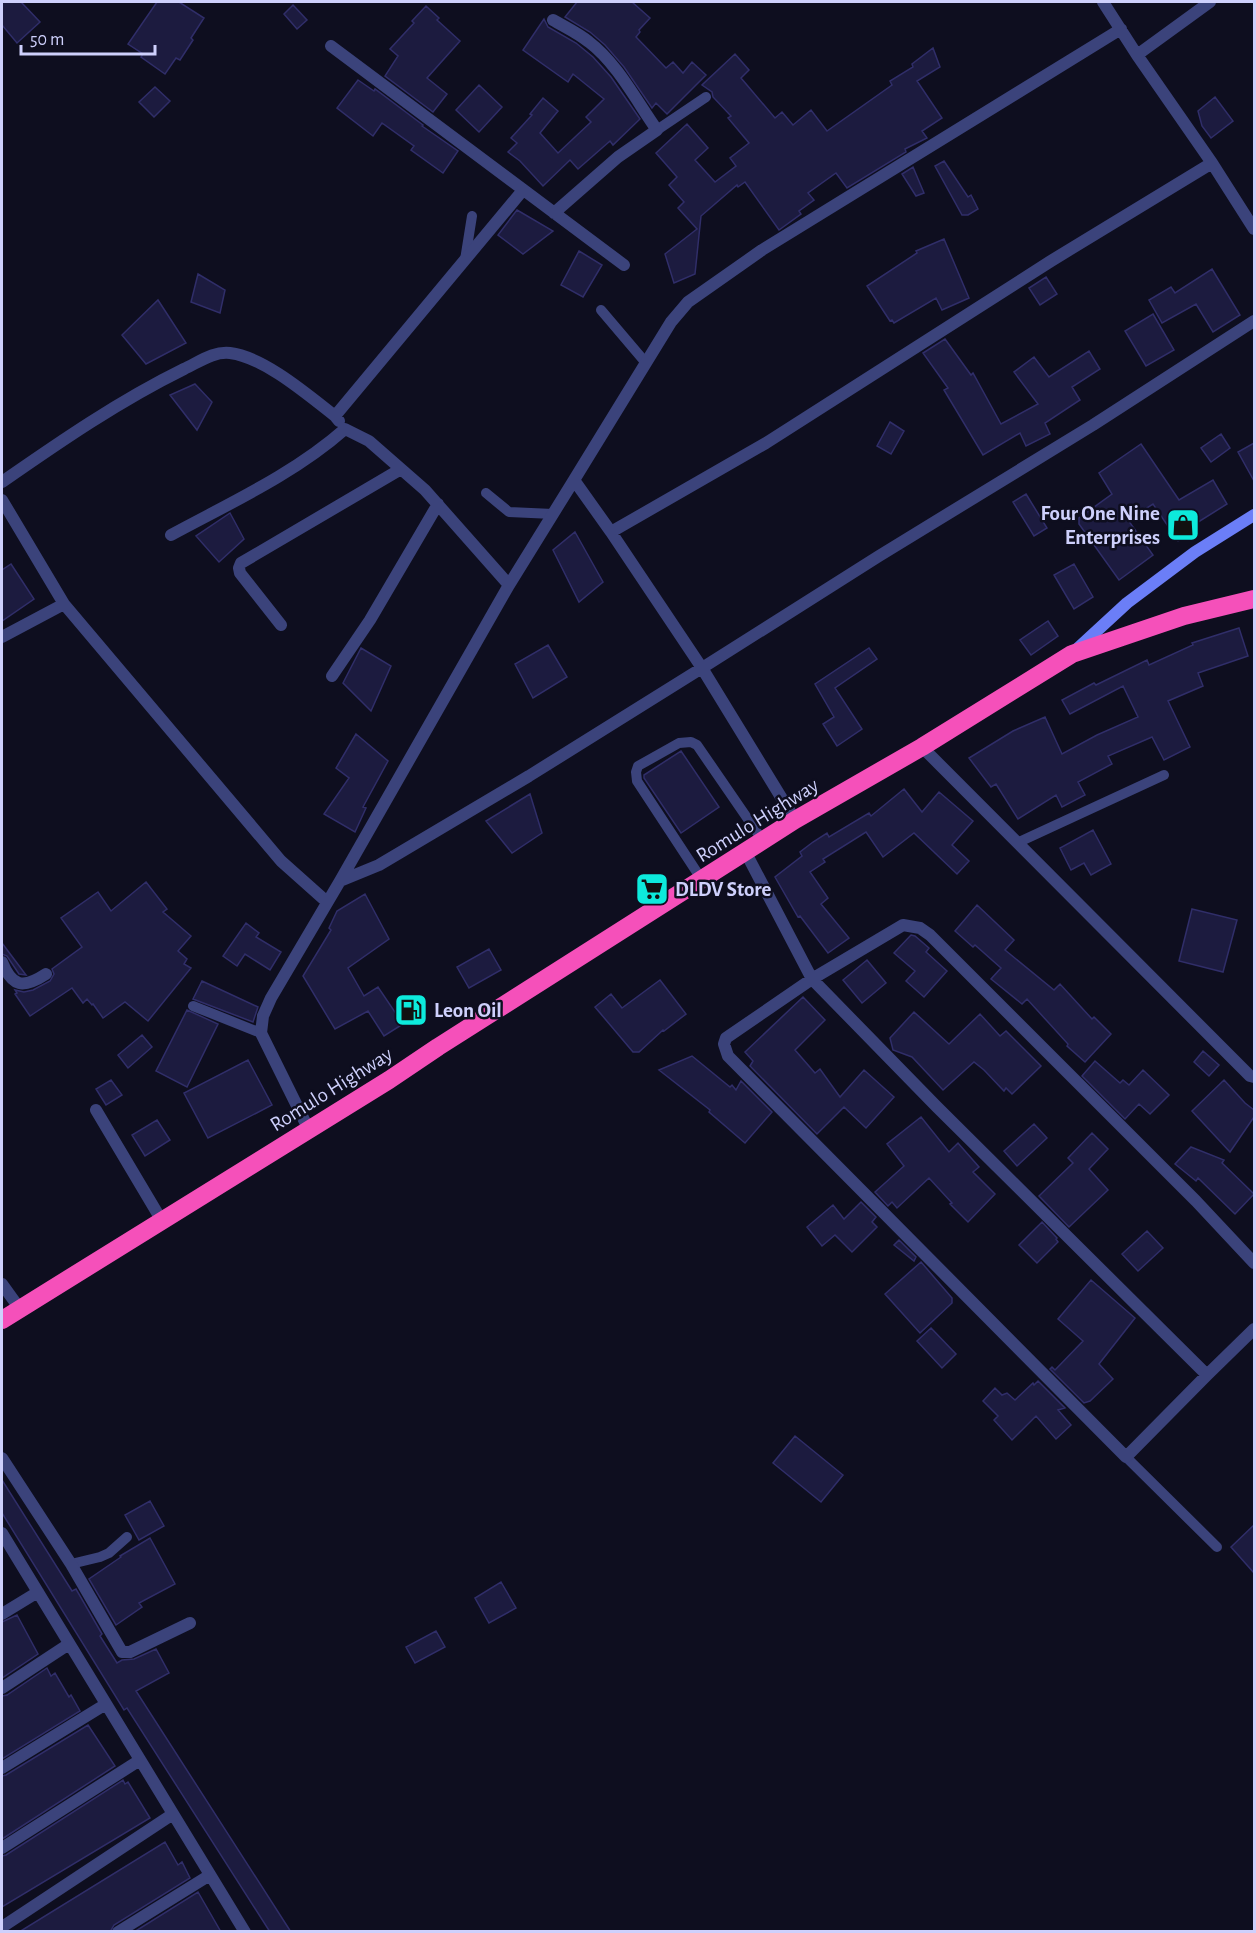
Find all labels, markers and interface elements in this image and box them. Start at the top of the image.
scale bar [21,18,154,56]
text: 50 m [30,31,64,49]
place label: Four One Nine Enterprises [1041,503,1160,548]
shop icon: Four One Nine Enterprises [1165,507,1201,543]
street label: Romulo Highway [692,774,822,866]
supermarket icon: DLDV Store [634,871,670,907]
place label: DLDV Store [675,879,771,900]
fuel station icon: Leon Oil [393,992,429,1028]
place label: Leon Oil [434,1000,502,1021]
street label: Romulo Highway [266,1043,396,1135]

